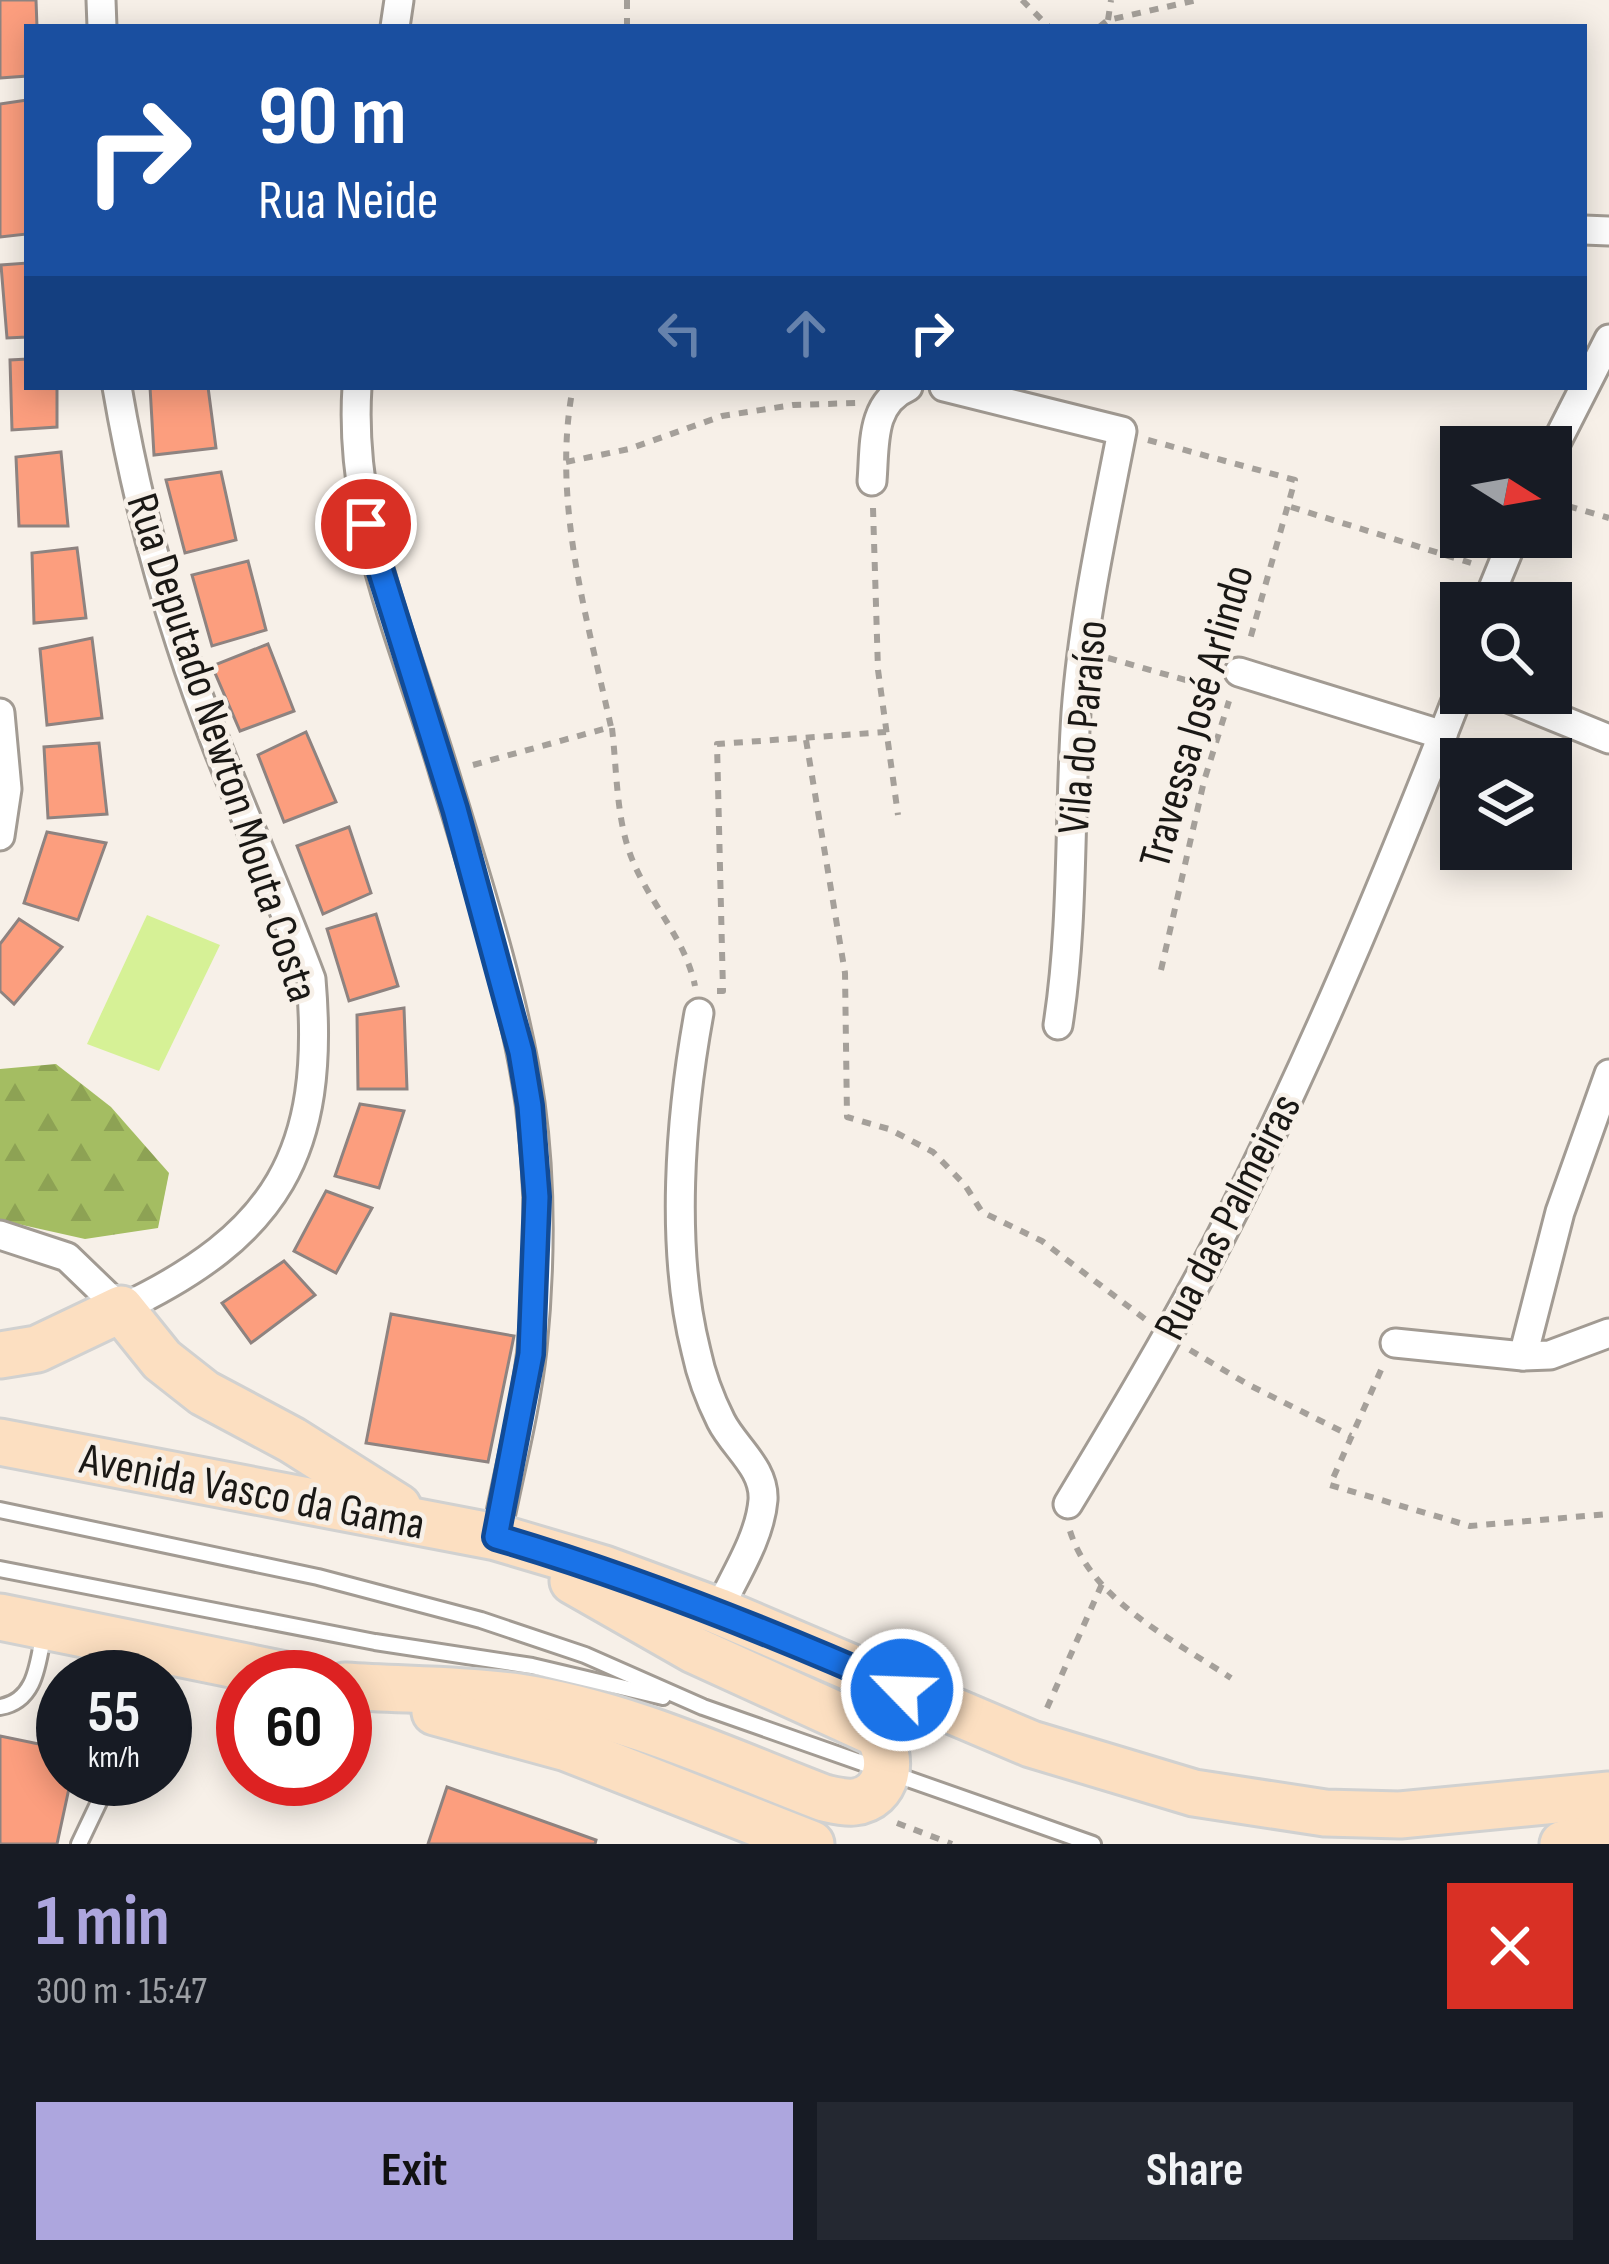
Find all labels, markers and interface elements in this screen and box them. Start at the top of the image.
text: 90 m [258,67,407,168]
icon: right [60,72,216,228]
text: Rua Neide [258,169,438,234]
icon: left [647,300,713,366]
icon: ahead [773,300,839,366]
icon: right [899,300,965,366]
north arrow [1440,426,1572,558]
map controls [1440,426,1572,870]
pin [315,473,417,575]
street label: Rua Deputado Newton Mouta Costa [113,487,330,1009]
icon: arrive [333,491,399,557]
street label: Travessa José Arlindo [1128,559,1267,874]
button: search [1440,582,1572,714]
street label: Vila do Paraíso [1047,618,1120,836]
button: layers [1440,738,1572,870]
street label: Rua das Palmeiras [1143,1085,1314,1349]
street label: Avenida Vasco da Gama [75,1432,429,1553]
position arrow [839,1627,965,1753]
speed limit sign: 60 [216,1650,372,1806]
text: 55 [88,1677,140,1749]
text: km/h [88,1740,140,1776]
text: 1 min [36,1879,170,1966]
button: close [1447,1883,1573,2009]
text: 300 m · 15:47 [36,1968,207,2015]
button: Exit [36,2102,793,2240]
button: Share [817,2102,1573,2240]

